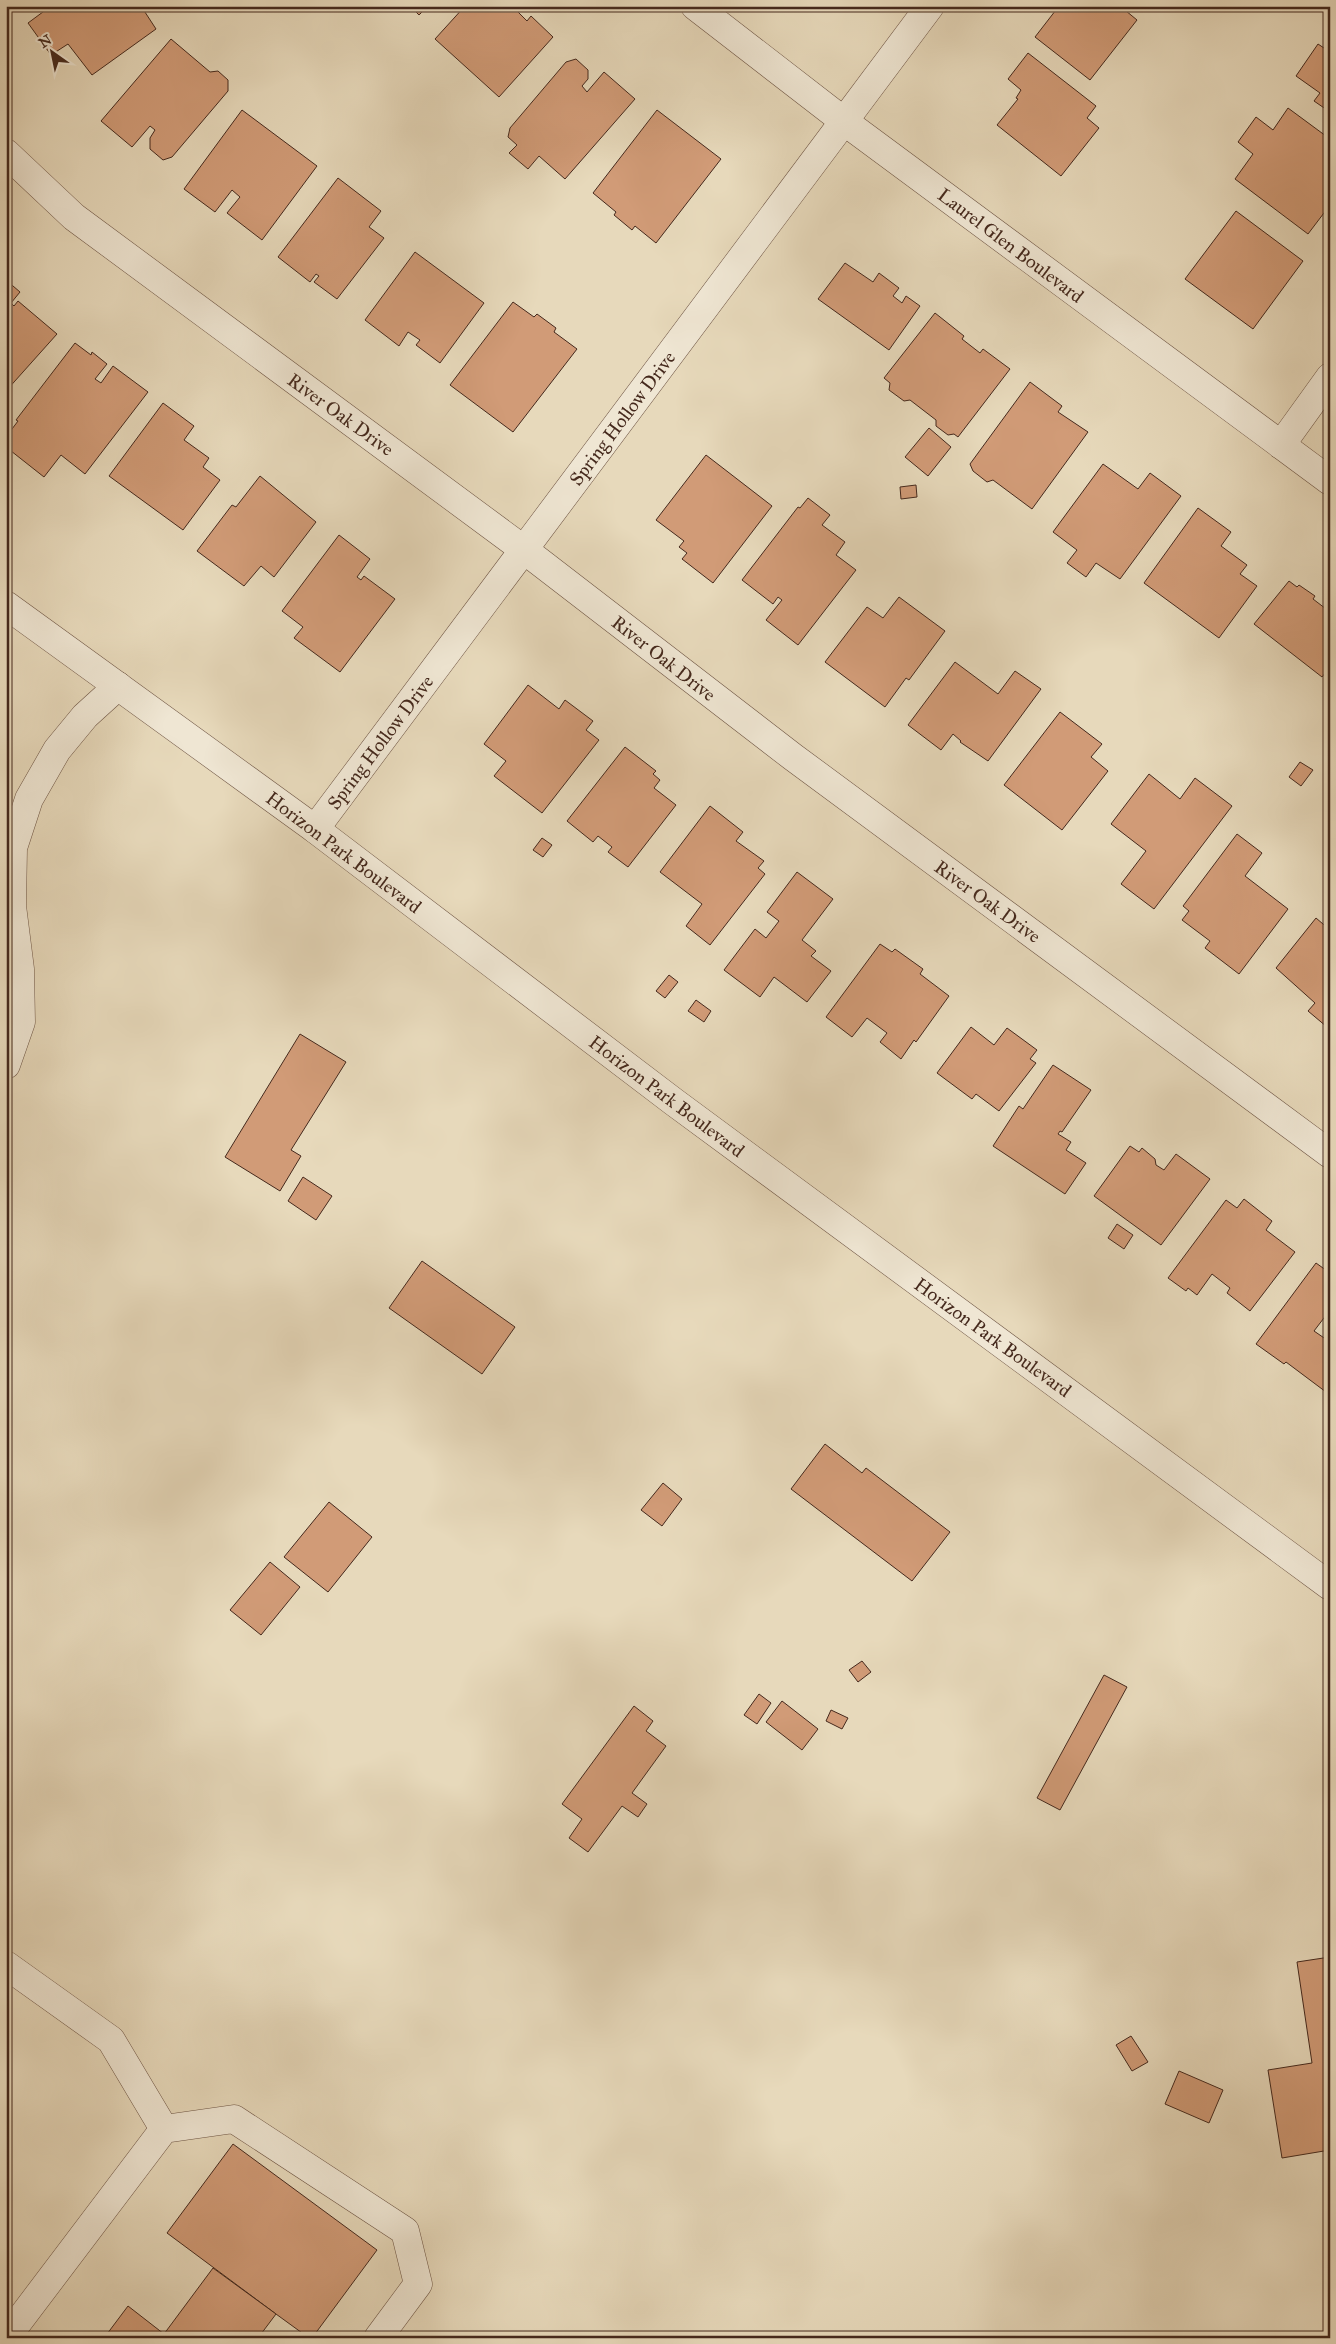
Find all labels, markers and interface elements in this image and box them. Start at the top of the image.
north arrow [28,28,78,78]
text: N [36,31,55,52]
street label: Laurel Glen Boulevard [933,183,1088,308]
street label: Spring Hollow Drive [564,347,681,491]
street label: River Oak Drive [283,368,398,461]
street label: River Oak Drive [607,611,720,706]
street label: Spring Hollow Drive [322,671,439,815]
street label: Horizon Park Boulevard [262,786,426,919]
street label: River Oak Drive [930,855,1045,948]
street label: Horizon Park Boulevard [585,1030,749,1163]
street label: Horizon Park Boulevard [910,1273,1076,1402]

